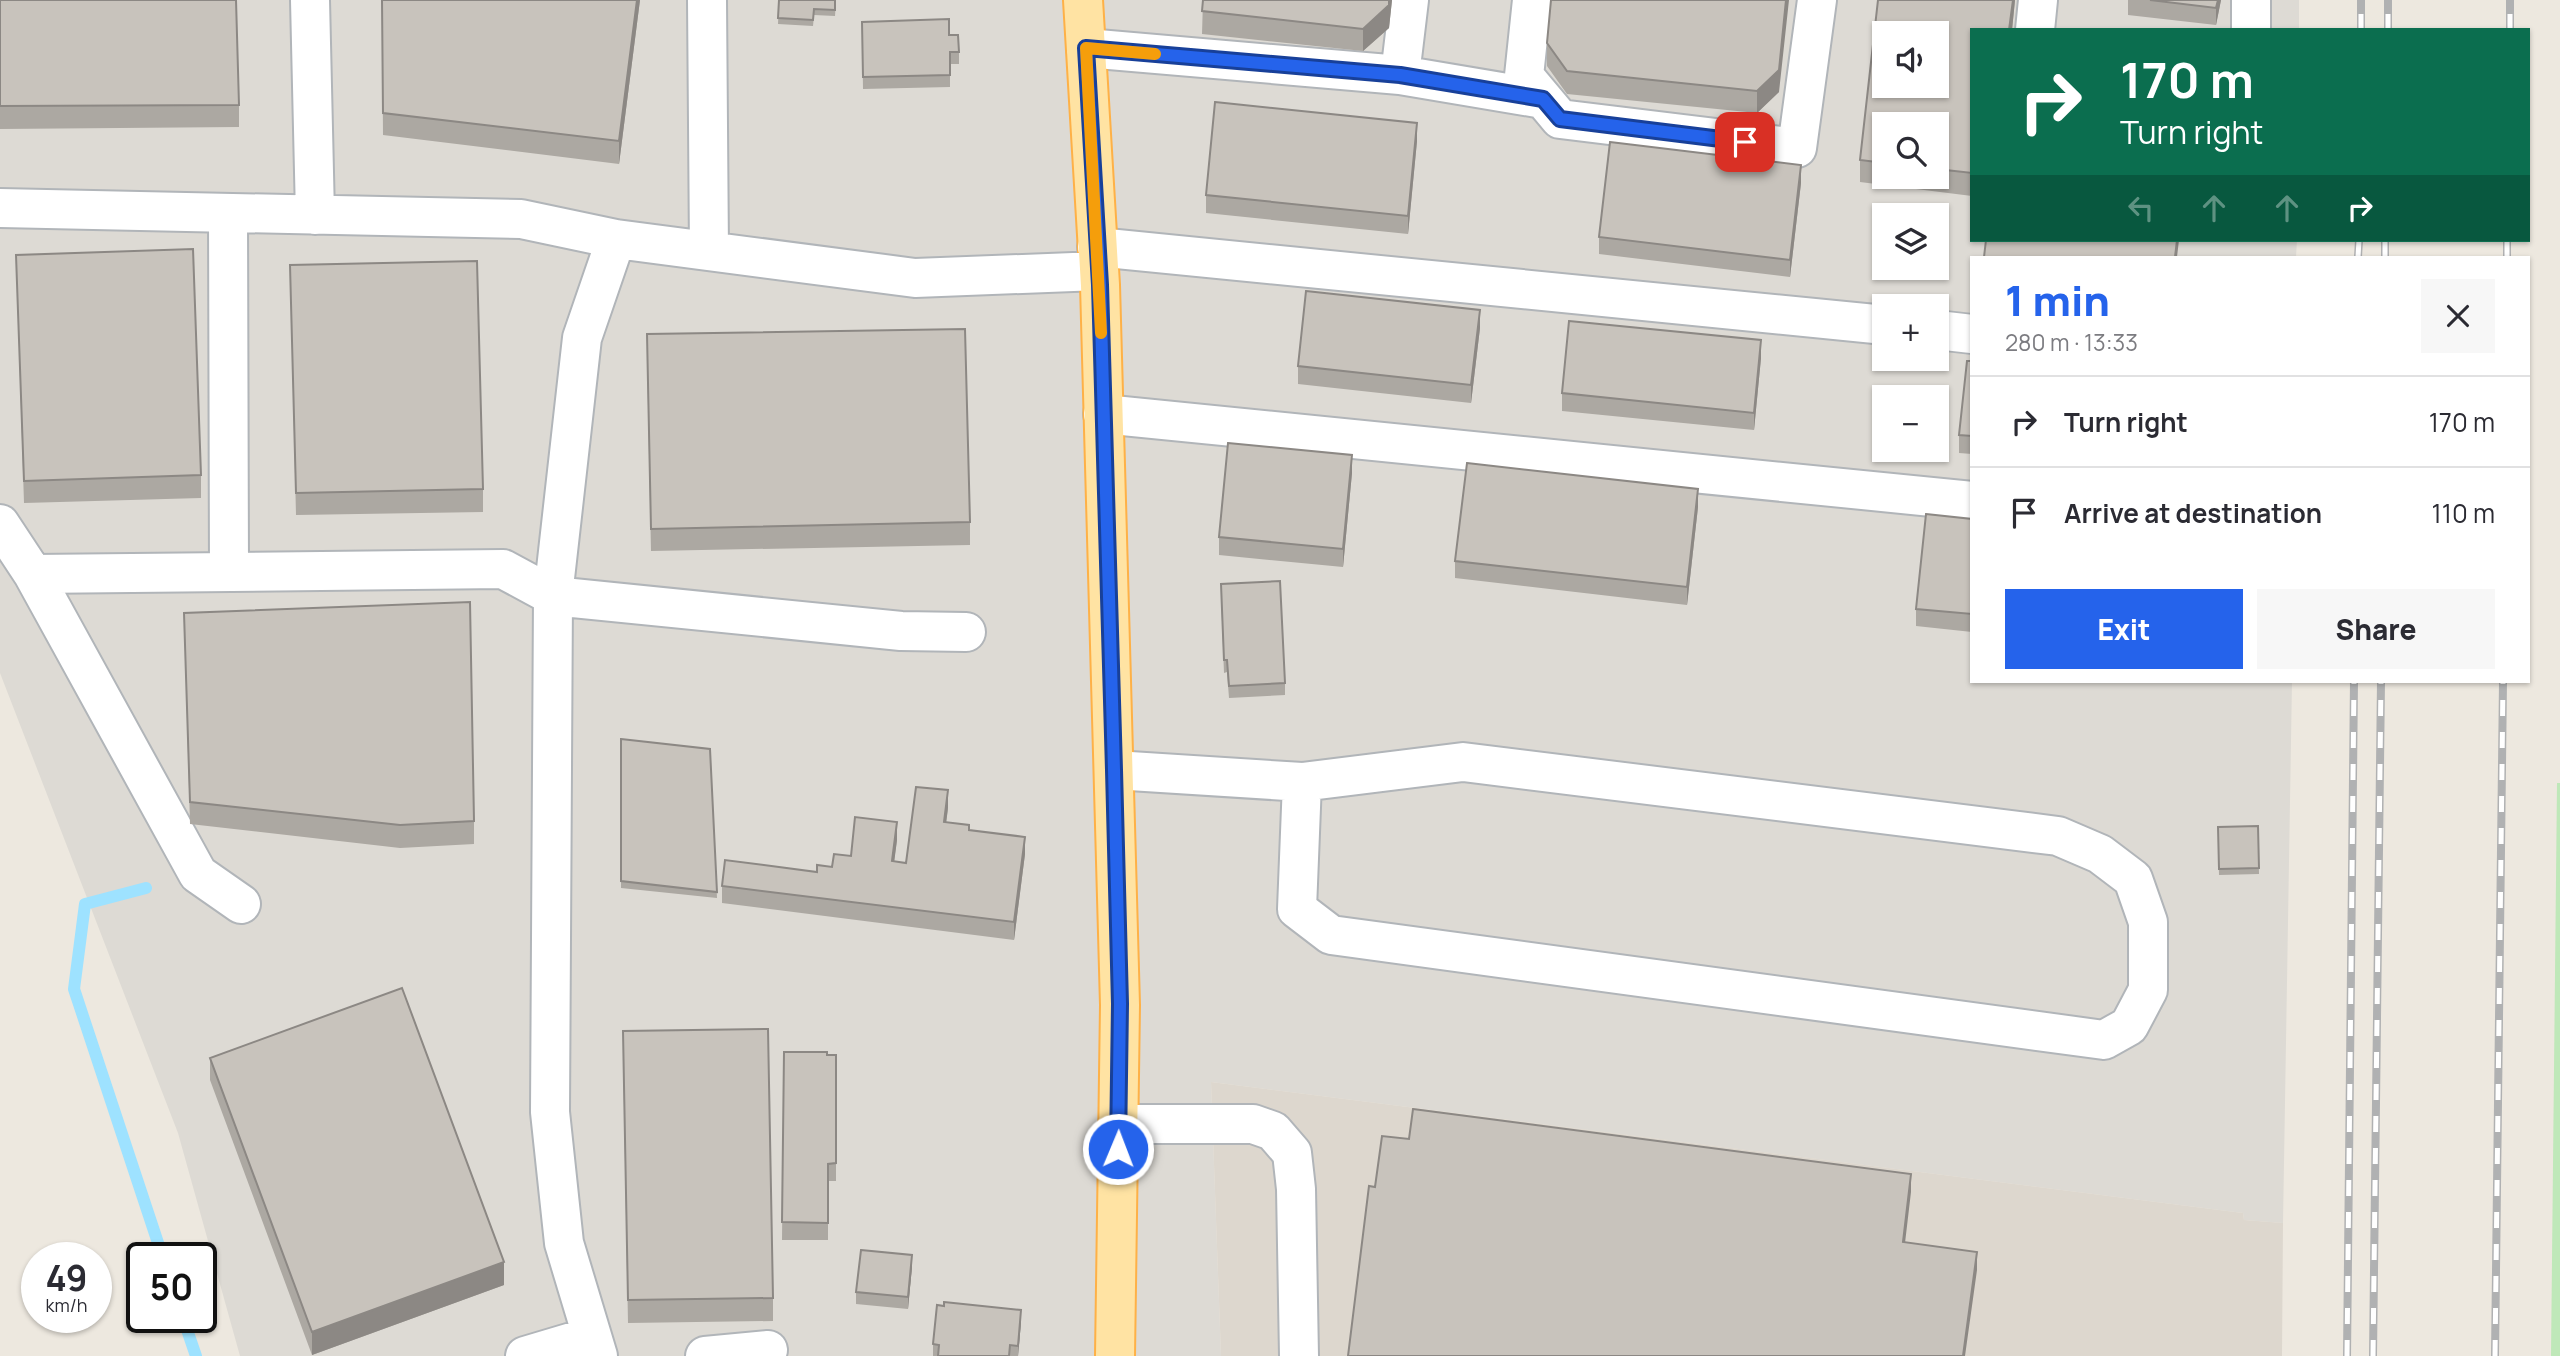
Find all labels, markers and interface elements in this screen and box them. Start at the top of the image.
map controls [1872,21,1949,462]
button: sound [1872,21,1949,98]
text: 170 m [2120,46,2254,113]
icon: right [2005,56,2096,147]
text: Turn right [2120,110,2263,154]
pin [1715,112,1775,172]
button: search [1872,112,1949,189]
icon: arrive [1726,123,1764,161]
icon: left [2122,189,2160,227]
icon: ahead [2195,189,2233,227]
icon: ahead [2268,189,2306,227]
icon: right [2341,189,2379,227]
button: layers [1872,203,1949,280]
text: 1 min [2005,271,2110,329]
button: close [2421,279,2495,353]
button: + [1872,294,1949,371]
text: 280 m · 13:33 [2005,326,2138,358]
button: − [1872,385,1949,462]
icon: right [2005,403,2043,441]
text: Turn right [2064,404,2188,440]
text: 170 m [2429,404,2495,440]
icon: arrive [2005,494,2043,532]
text: Arrive at destination [2064,495,2322,531]
text: 110 m [2432,495,2495,531]
button: Exit [2005,589,2243,669]
button: Share [2257,589,2495,669]
position arrow [1081,1112,1155,1186]
speed limit sign: 50 [126,1242,217,1333]
text: 49 [45,1254,88,1302]
text: km/h [46,1293,87,1317]

